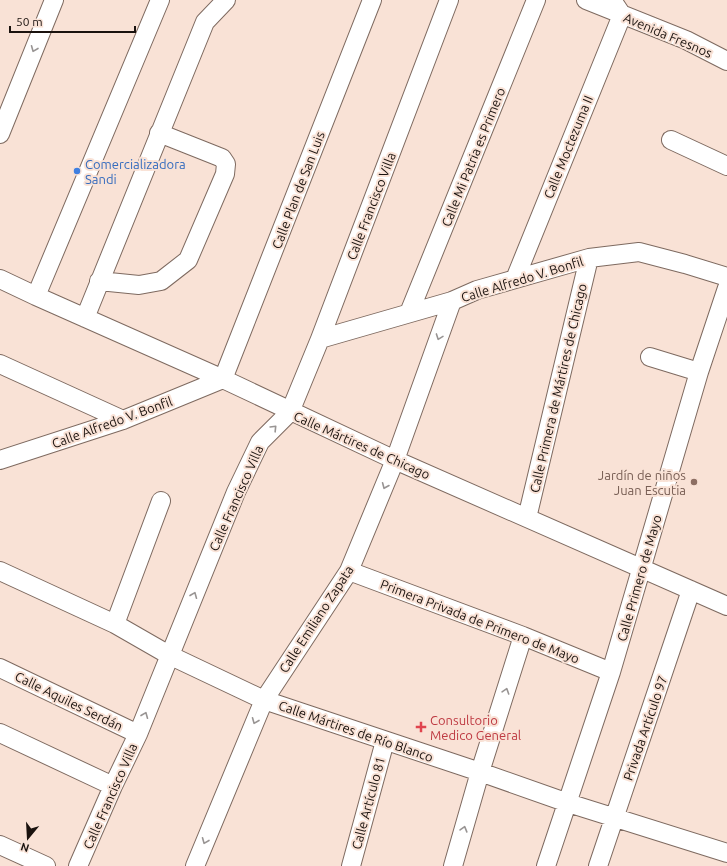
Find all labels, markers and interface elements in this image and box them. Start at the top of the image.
scale bar [10,8,135,34]
street label: Avenida Fresnos [622,10,715,60]
text: 50 m [16,15,43,28]
one-way arrow [31,46,39,53]
street label: Calle Mi Patria es Primero [439,85,507,229]
street label: Calle Moctezuma II [541,93,595,201]
street label: Calle Plan de San Luis [269,129,327,251]
street label: Calle Francisco Villa [344,150,398,262]
place label: Comercializadora Sandi [85,157,186,186]
marker: Comercializadora Sandi [72,166,82,176]
street label: Calle Alfredo V. Bonfil [459,254,585,304]
street label: Calle Primera de Mártires de Chicago [527,282,589,494]
one-way arrow [436,334,444,341]
street label: Calle Alfredo V. Bonfil [50,393,175,450]
street label: Calle Mártires de Chicago [292,409,432,481]
one-way arrow [269,425,277,433]
street label: Calle Francisco Villa [206,443,266,553]
place label: Jardín de niños Juan Escutia [598,468,686,497]
marker: Jardín de niños Juan Escutia [689,477,699,487]
one-way arrow [381,482,389,489]
street label: Calle Primero de Mayo [614,513,664,643]
street label: Calle Emiliano Zapata [276,563,356,675]
street label: Primera Privada de Primero de Mayo [379,576,581,666]
one-way arrow [189,591,197,599]
street label: Calle Aquiles Serdán [13,669,125,733]
street label: Privada Artículo 97 [620,674,670,782]
one-way arrow [501,688,510,695]
street label: Calle Mártires de Río Blanco [277,698,435,764]
one-way arrow [141,712,149,719]
place label: Consultorio Medico General [430,713,522,742]
one-way arrow [251,718,259,725]
marker: Consultorio Medico General [415,721,427,733]
street label: Calle Francisco Villa [80,741,140,851]
street label: Calle Artículo 81 [349,755,387,851]
north arrow [8,818,48,858]
one-way arrow [459,825,468,832]
one-way arrow [202,838,210,845]
text: N [19,841,31,854]

